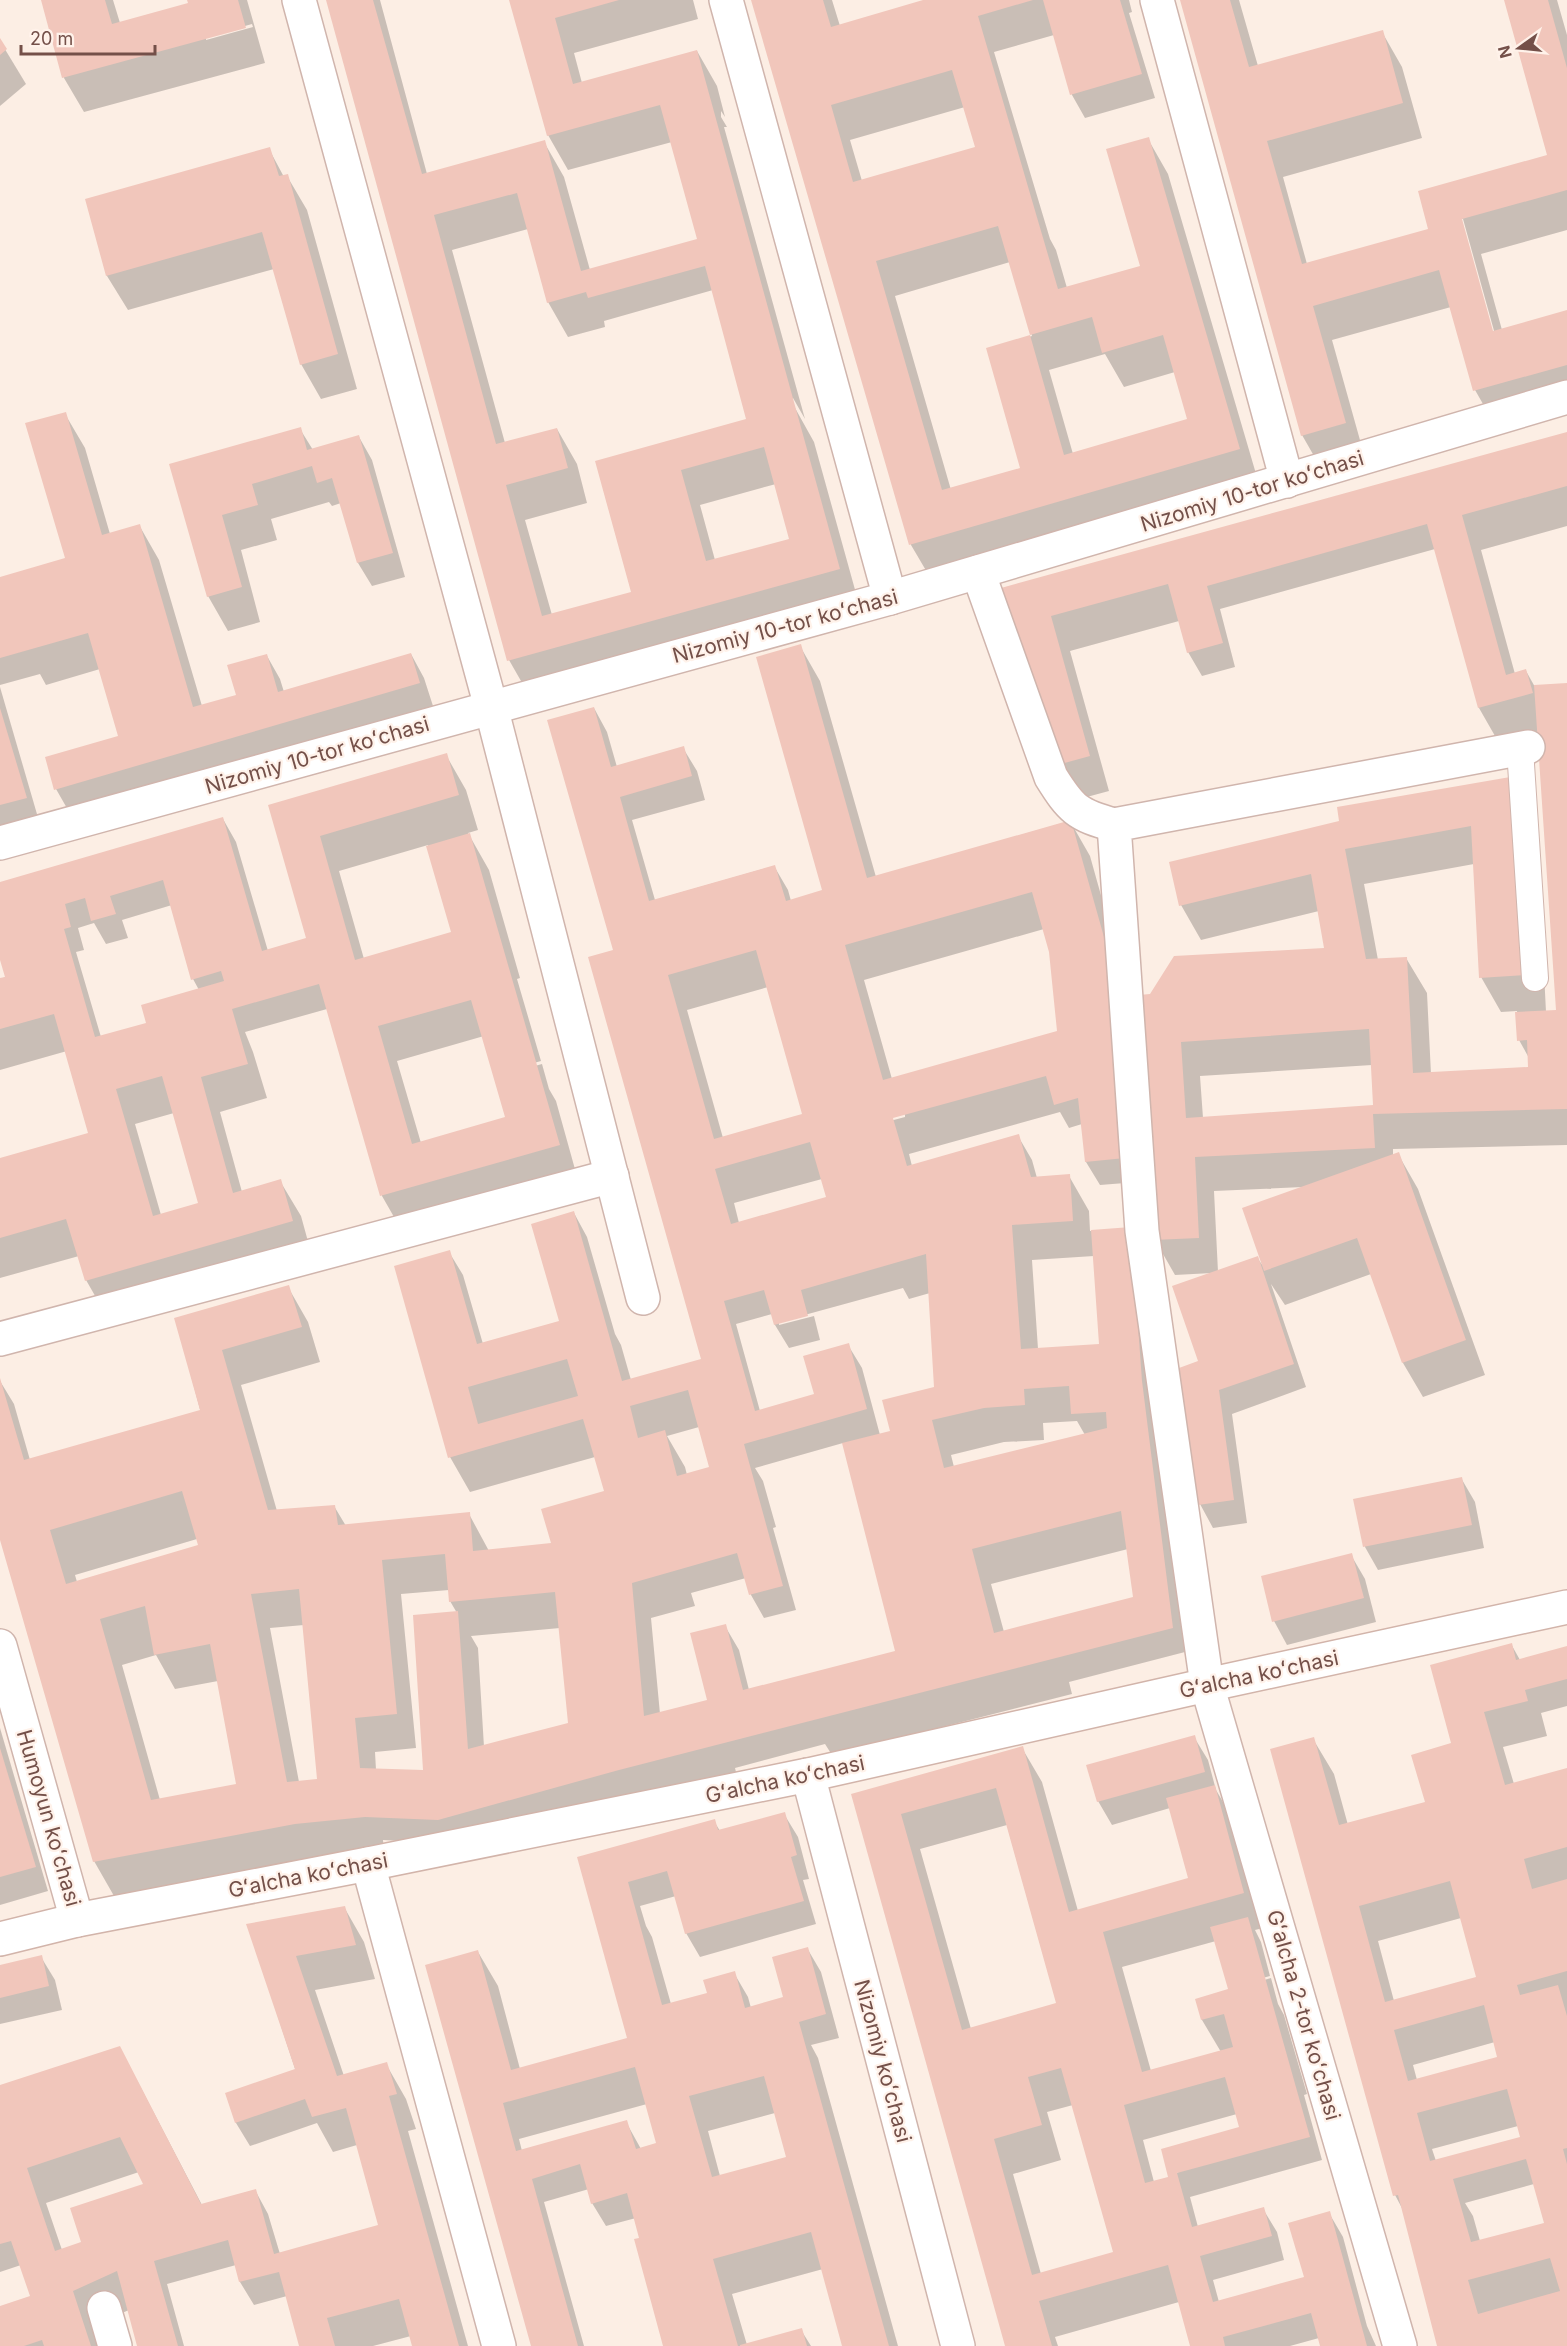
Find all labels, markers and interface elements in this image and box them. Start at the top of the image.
scale bar [21,18,154,56]
north arrow [1489,18,1549,78]
text: 20 m [30,28,73,49]
text: N [1493,43,1516,60]
street label: Nizomiy 10-tor koʻchasi [1137,445,1367,537]
street label: Nizomiy 10-tor koʻchasi [670,584,900,668]
street label: Nizomiy 10-tor koʻchasi [202,711,432,799]
street label: Gʻalcha koʻchasi [1177,1645,1341,1703]
street label: Humoyun koʻchasi [12,1727,86,1909]
street label: Gʻalcha koʻchasi [703,1750,867,1808]
street label: Gʻalcha koʻchasi [226,1847,390,1903]
street label: Gʻalcha 2-tor koʻchasi [1262,1907,1346,2123]
street label: Nizomiy koʻchasi [849,1977,917,2145]

